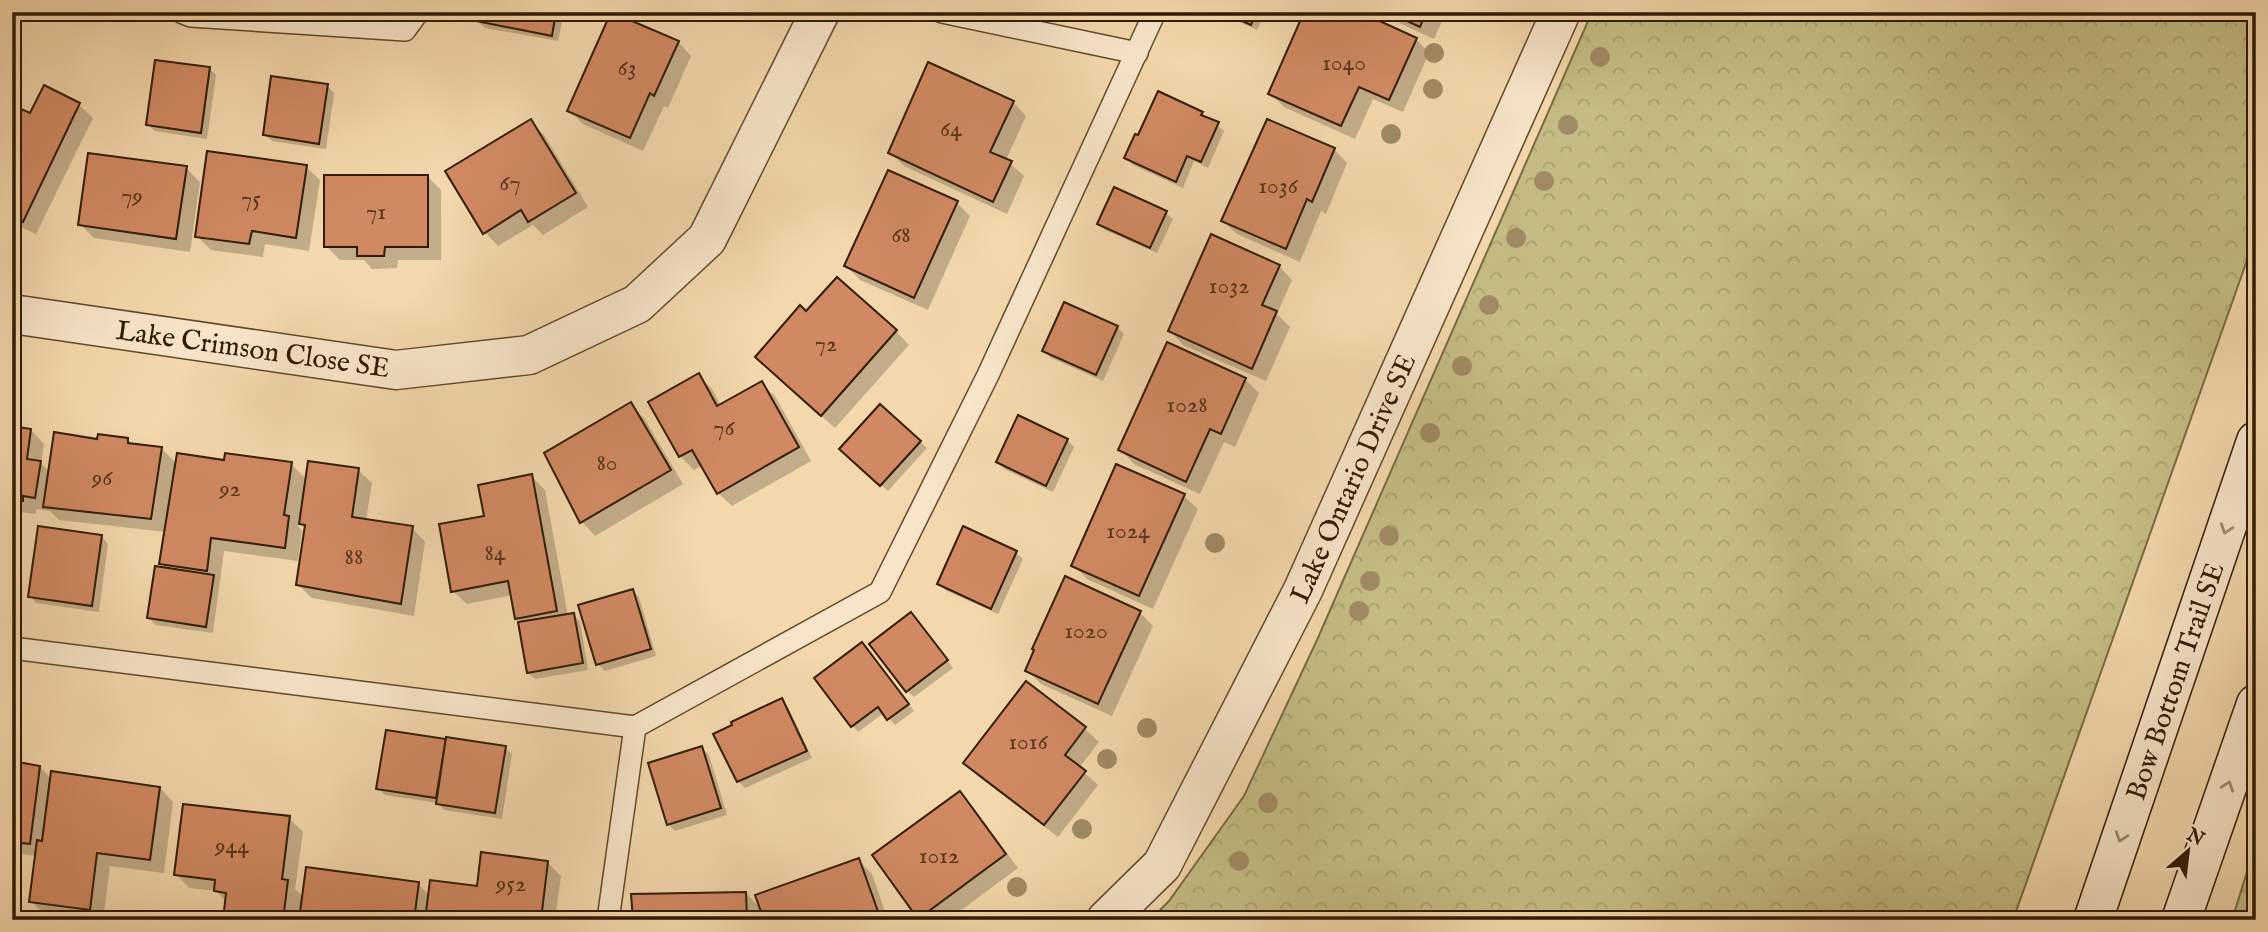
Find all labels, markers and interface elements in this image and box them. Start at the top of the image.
house number: 1040 [1322,48,1366,79]
house number: 63 [617,53,637,84]
house number: 64 [940,114,962,145]
house number: 67 [499,168,521,199]
house number: 1036 [1258,171,1299,202]
house number: 79 [121,181,143,212]
house number: 75 [241,184,261,215]
house number: 71 [366,197,386,228]
house number: 68 [891,220,911,251]
house number: 1032 [1209,271,1249,302]
street label: Lake Crimson Close SE [113,314,392,387]
house number: 72 [815,329,837,360]
street label: Lake Ontario Drive SE [1284,349,1425,609]
house number: 1028 [1166,390,1208,421]
house number: 76 [713,413,736,444]
house number: 80 [596,448,618,479]
house number: 96 [91,463,113,494]
house number: 92 [218,474,241,505]
house number: 1024 [1106,516,1150,547]
one-way arrow [2220,523,2234,535]
house number: 84 [484,538,506,569]
house number: 88 [345,542,363,573]
street label: Bow Bottom Trail SE [2119,558,2233,805]
house number: 1020 [1064,616,1108,647]
house number: 1016 [1008,727,1049,758]
one-way arrow [2220,780,2234,792]
north arrow [2152,816,2222,886]
text: N [2181,823,2208,852]
house number: 944 [214,831,249,862]
one-way arrow [2115,831,2129,843]
house number: 1012 [919,841,959,872]
house number: 952 [495,869,526,900]

